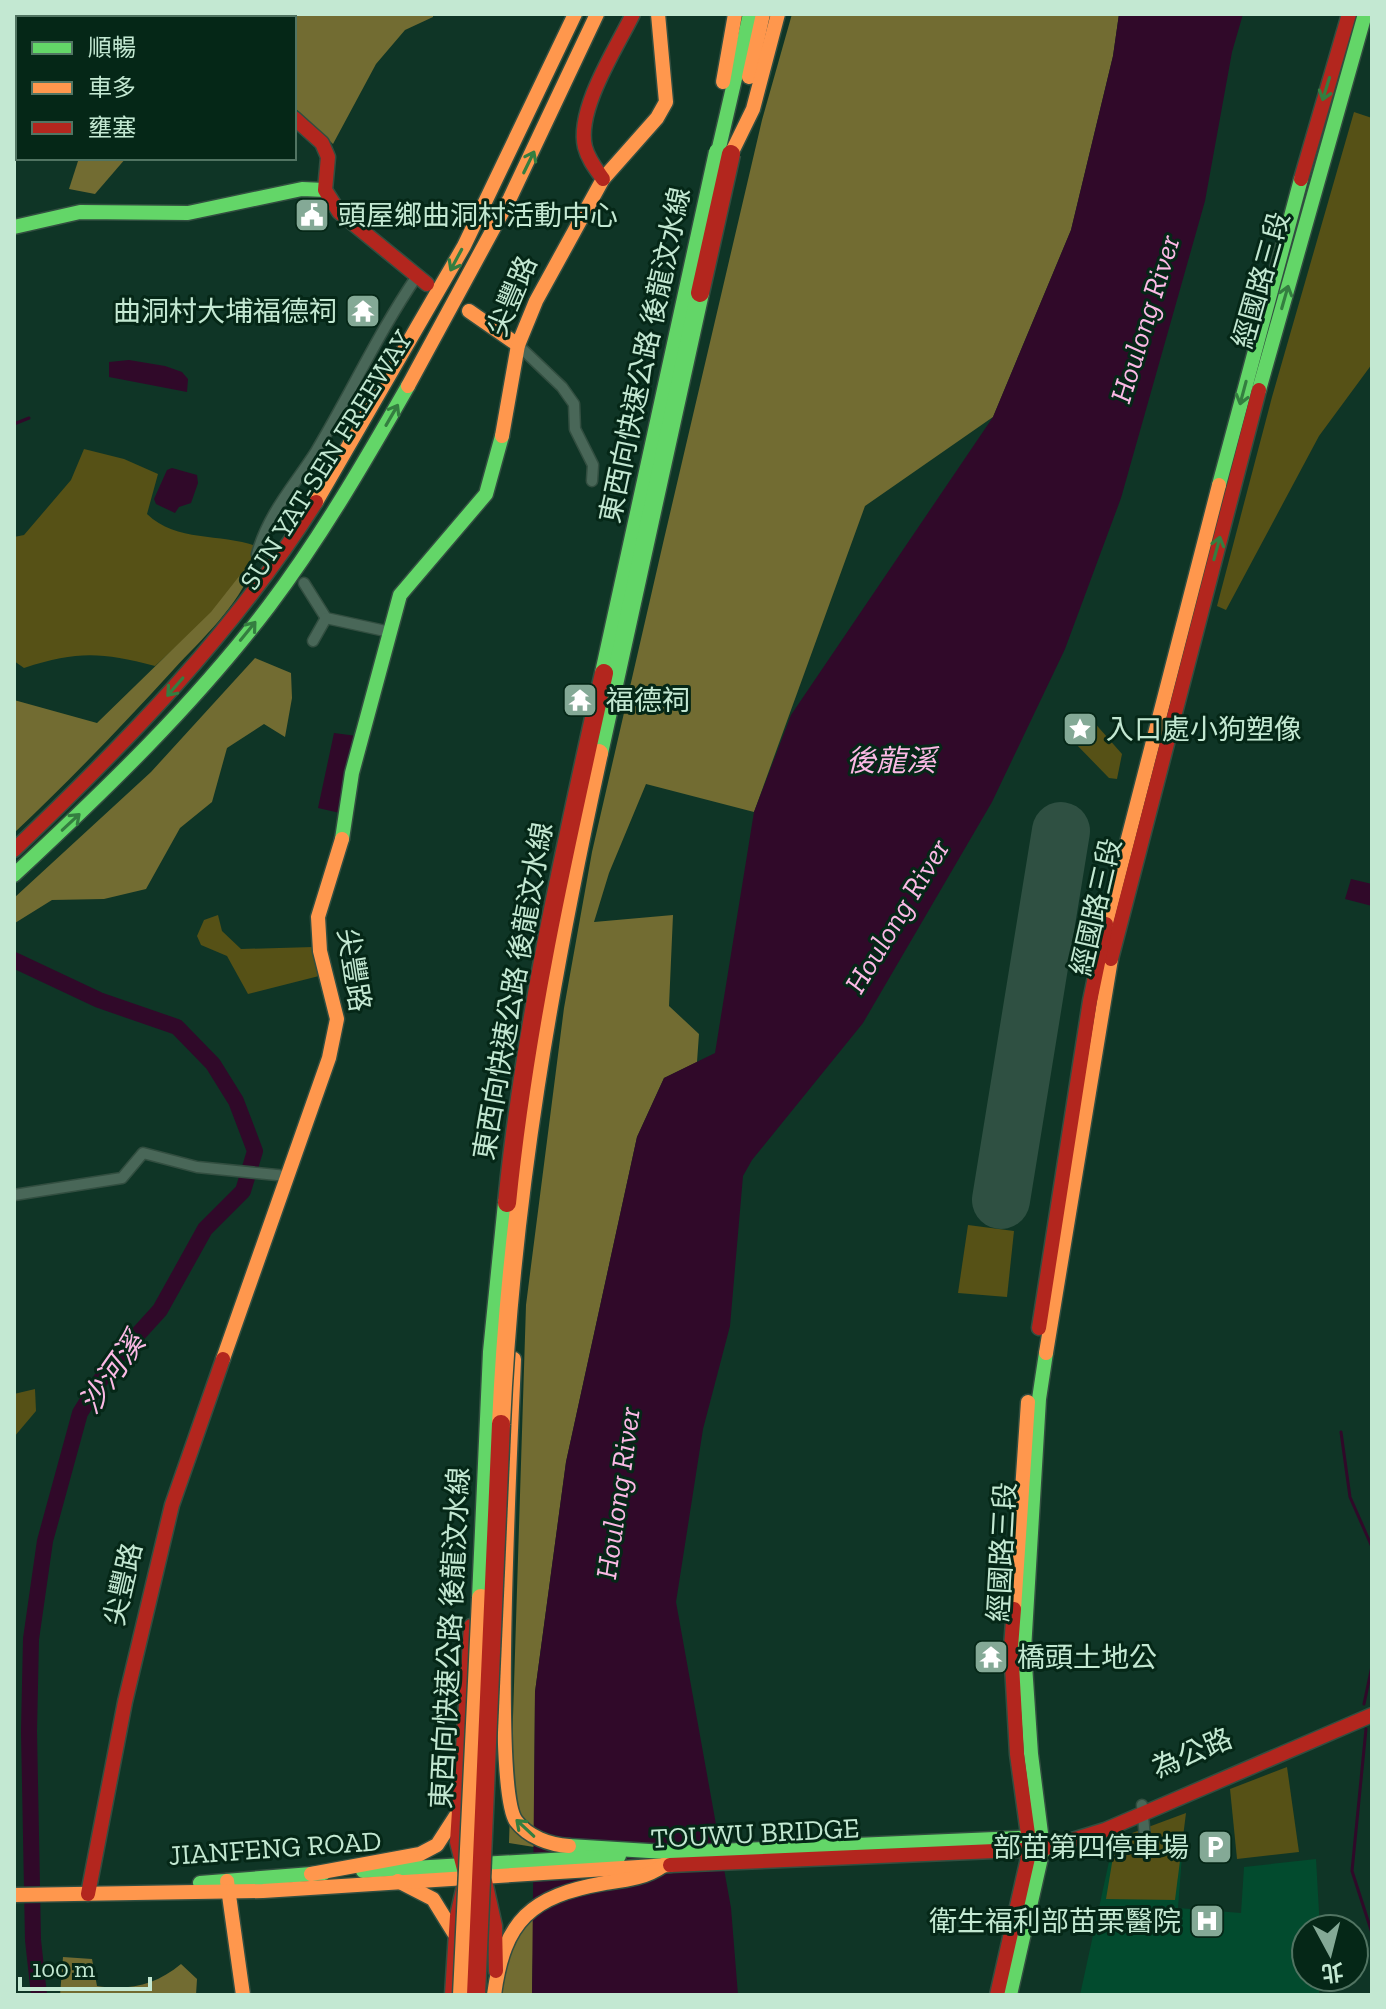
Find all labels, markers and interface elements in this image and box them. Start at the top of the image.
legend [16,16,296,160]
text: 順暢 [88,33,136,62]
text: 車多 [88,73,136,102]
one-way arrow [1318,75,1333,101]
text: 壅塞 [88,113,136,142]
one-way arrow [522,151,537,174]
street label: 東西向快速公路 後龍汶水線 [593,184,697,526]
public building icon: 頭屋鄉曲洞村活動中心 [293,196,331,234]
place label: 頭屋鄉曲洞村活動中心 [338,199,618,232]
street label: 經國路三段 [1226,208,1296,352]
water label: Houlong River [1102,230,1188,407]
one-way arrow [447,248,463,272]
street label: 尖豐路 [480,251,544,341]
one-way arrow [1279,284,1294,310]
temple icon: 曲洞村大埔福德祠 [344,292,382,330]
place label: 曲洞村大埔福德祠 [113,295,337,328]
street label: SUN YAT-SEN FREEWAY [233,323,420,596]
one-way arrow [1234,380,1249,406]
one-way arrow [385,404,400,428]
one-way arrow [1211,535,1226,561]
one-way arrow [239,622,257,642]
one-way arrow [166,676,184,696]
temple icon: 福德祠 [561,681,599,719]
place label: 福德祠 [606,684,690,717]
place icon: 入口處小狗塑像 [1061,710,1099,748]
place label: 入口處小狗塑像 [1106,713,1302,746]
water label: 後龍溪 [846,743,940,779]
one-way arrow [61,814,81,832]
street label: 東西向快速公路 後龍汶水線 [467,820,559,1162]
water label: Houlong River [837,832,957,1000]
street label: 經國路三段 [1064,835,1128,979]
street label: 尖豐路 [331,926,377,1014]
water label: 沙河溪 [71,1323,155,1420]
water label: Houlong River [588,1404,648,1581]
street label: 東西向快速公路 後龍汶水線 [425,1466,475,1810]
street label: 經國路三段 [982,1481,1022,1623]
street label: 尖豐路 [97,1539,149,1629]
temple icon: 橋頭土地公 [972,1638,1010,1676]
place label: 橋頭土地公 [1017,1641,1157,1674]
street label: 為公路 [1147,1721,1237,1785]
street label: TOUWU BRIDGE [650,1811,860,1855]
one-way arrow [515,1818,535,1837]
street label: JIANFENG ROAD [167,1824,383,1872]
parking icon: 部苗第四停車場 [1196,1828,1234,1866]
place label: 部苗第四停車場 [993,1831,1189,1864]
hospital icon: 衛生福利部苗栗醫院 [1188,1902,1226,1940]
place label: 衛生福利部苗栗醫院 [929,1905,1181,1938]
north arrow [1290,1913,1370,1993]
scale bar [20,1941,150,1991]
text: 100 m [32,1954,95,1983]
text: 北 [1320,1958,1345,1987]

